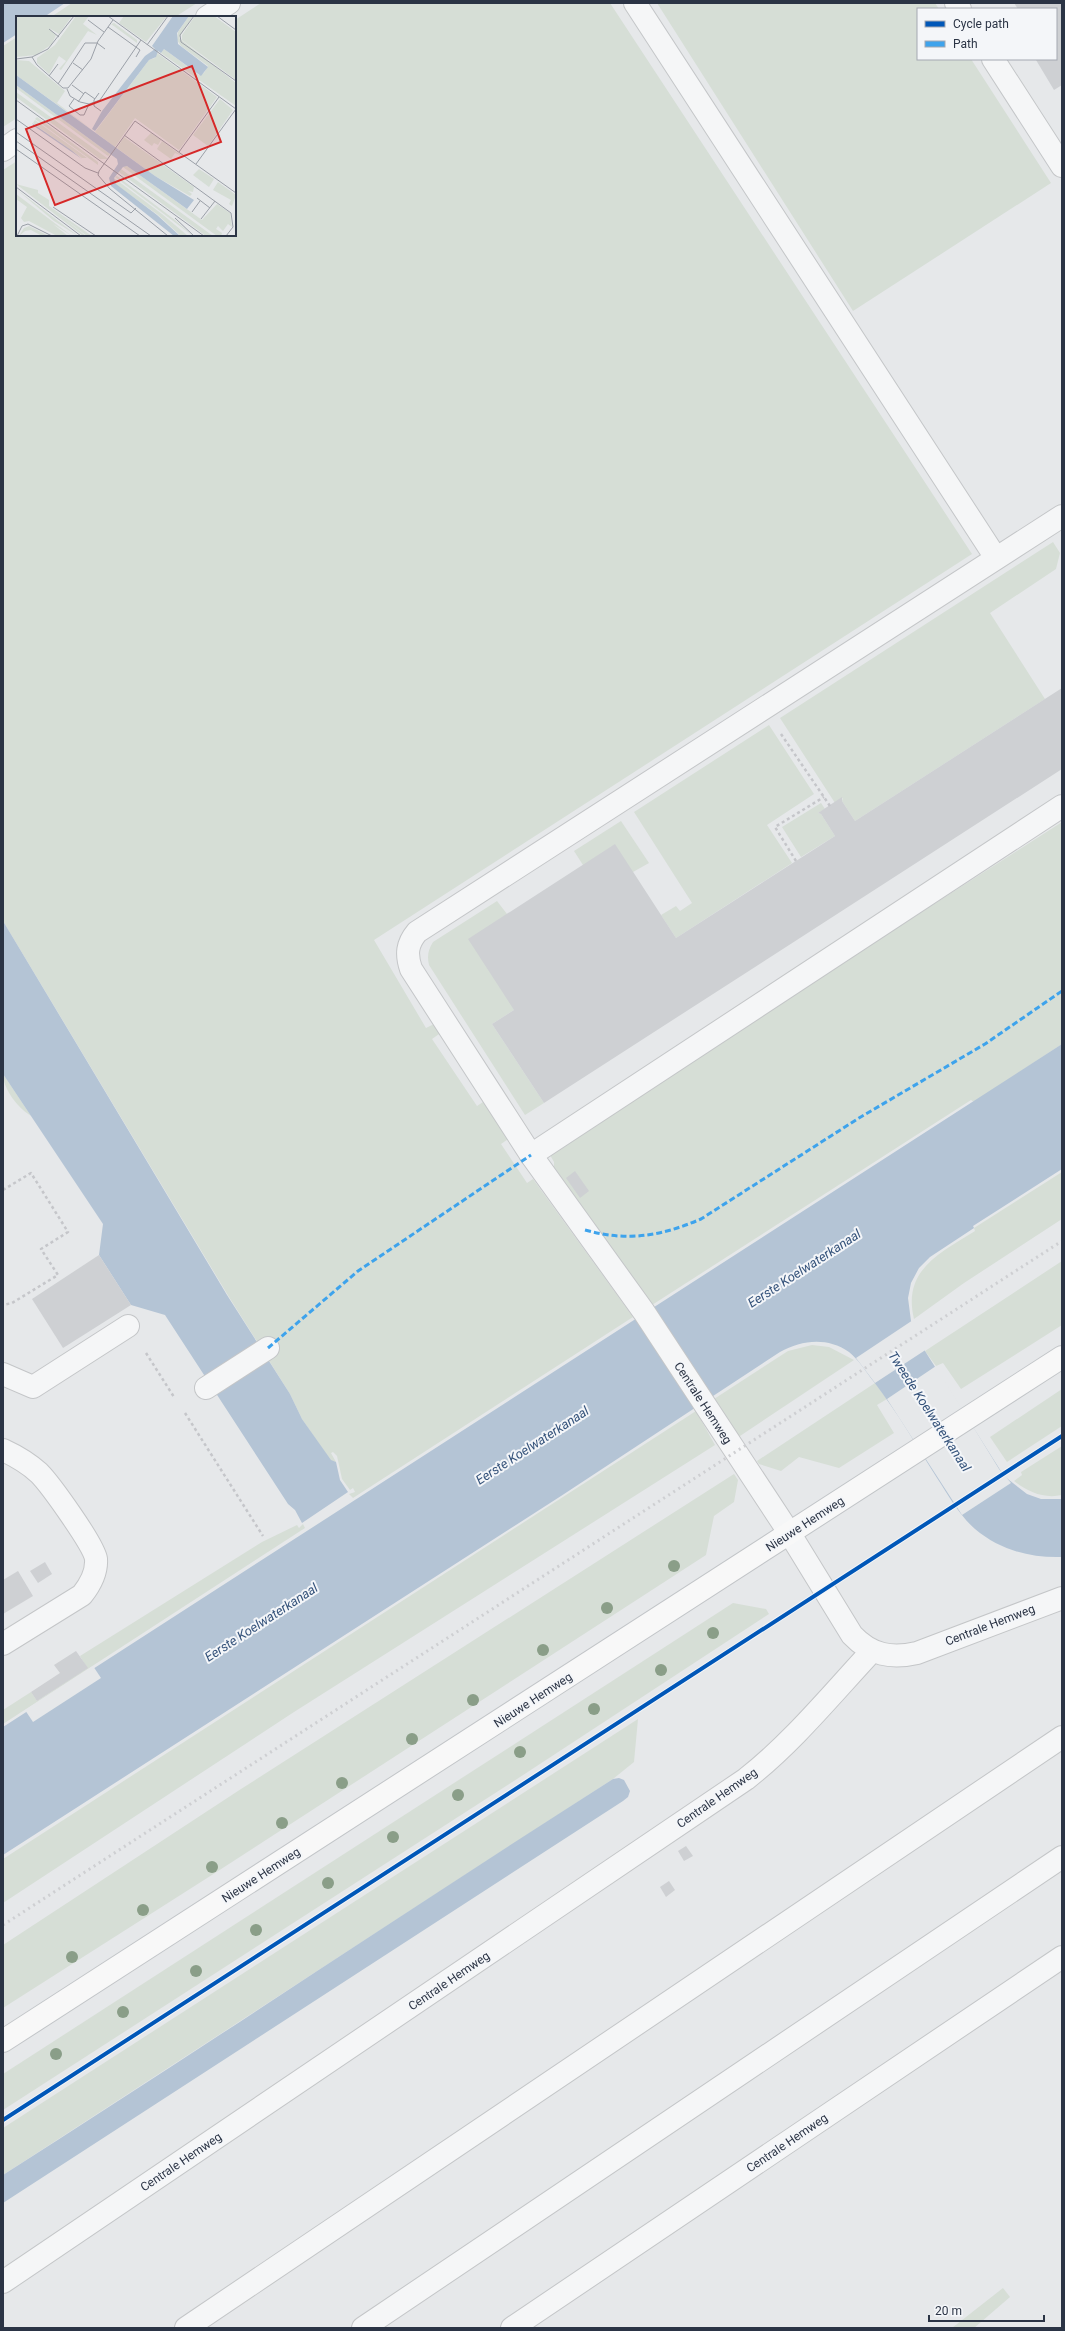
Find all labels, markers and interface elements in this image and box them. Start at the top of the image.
legend [917,8,1057,60]
inset map [16,16,236,236]
text: Cycle path [953,17,1009,31]
text: Path [953,37,978,51]
water label: Eerste Koelwaterkanaal [745,1226,864,1311]
water label: Tweede Koelwaterkanaal [885,1348,975,1475]
street label: Centrale Hemweg [671,1359,735,1447]
water label: Eerste Koelwaterkanaal [473,1403,592,1488]
street label: Nieuwe Hemweg [763,1494,847,1554]
water label: Eerste Koelwaterkanaal [202,1580,321,1665]
street label: Centrale Hemweg [943,1601,1037,1649]
street label: Nieuwe Hemweg [491,1670,575,1730]
street label: Centrale Hemweg [674,1765,760,1831]
street label: Nieuwe Hemweg [219,1845,303,1905]
street label: Centrale Hemweg [406,1949,492,2013]
street label: Centrale Hemweg [744,2111,830,2175]
street label: Centrale Hemweg [138,2130,224,2194]
scale bar [929,2297,1044,2323]
text: 20 m [935,2304,962,2318]

